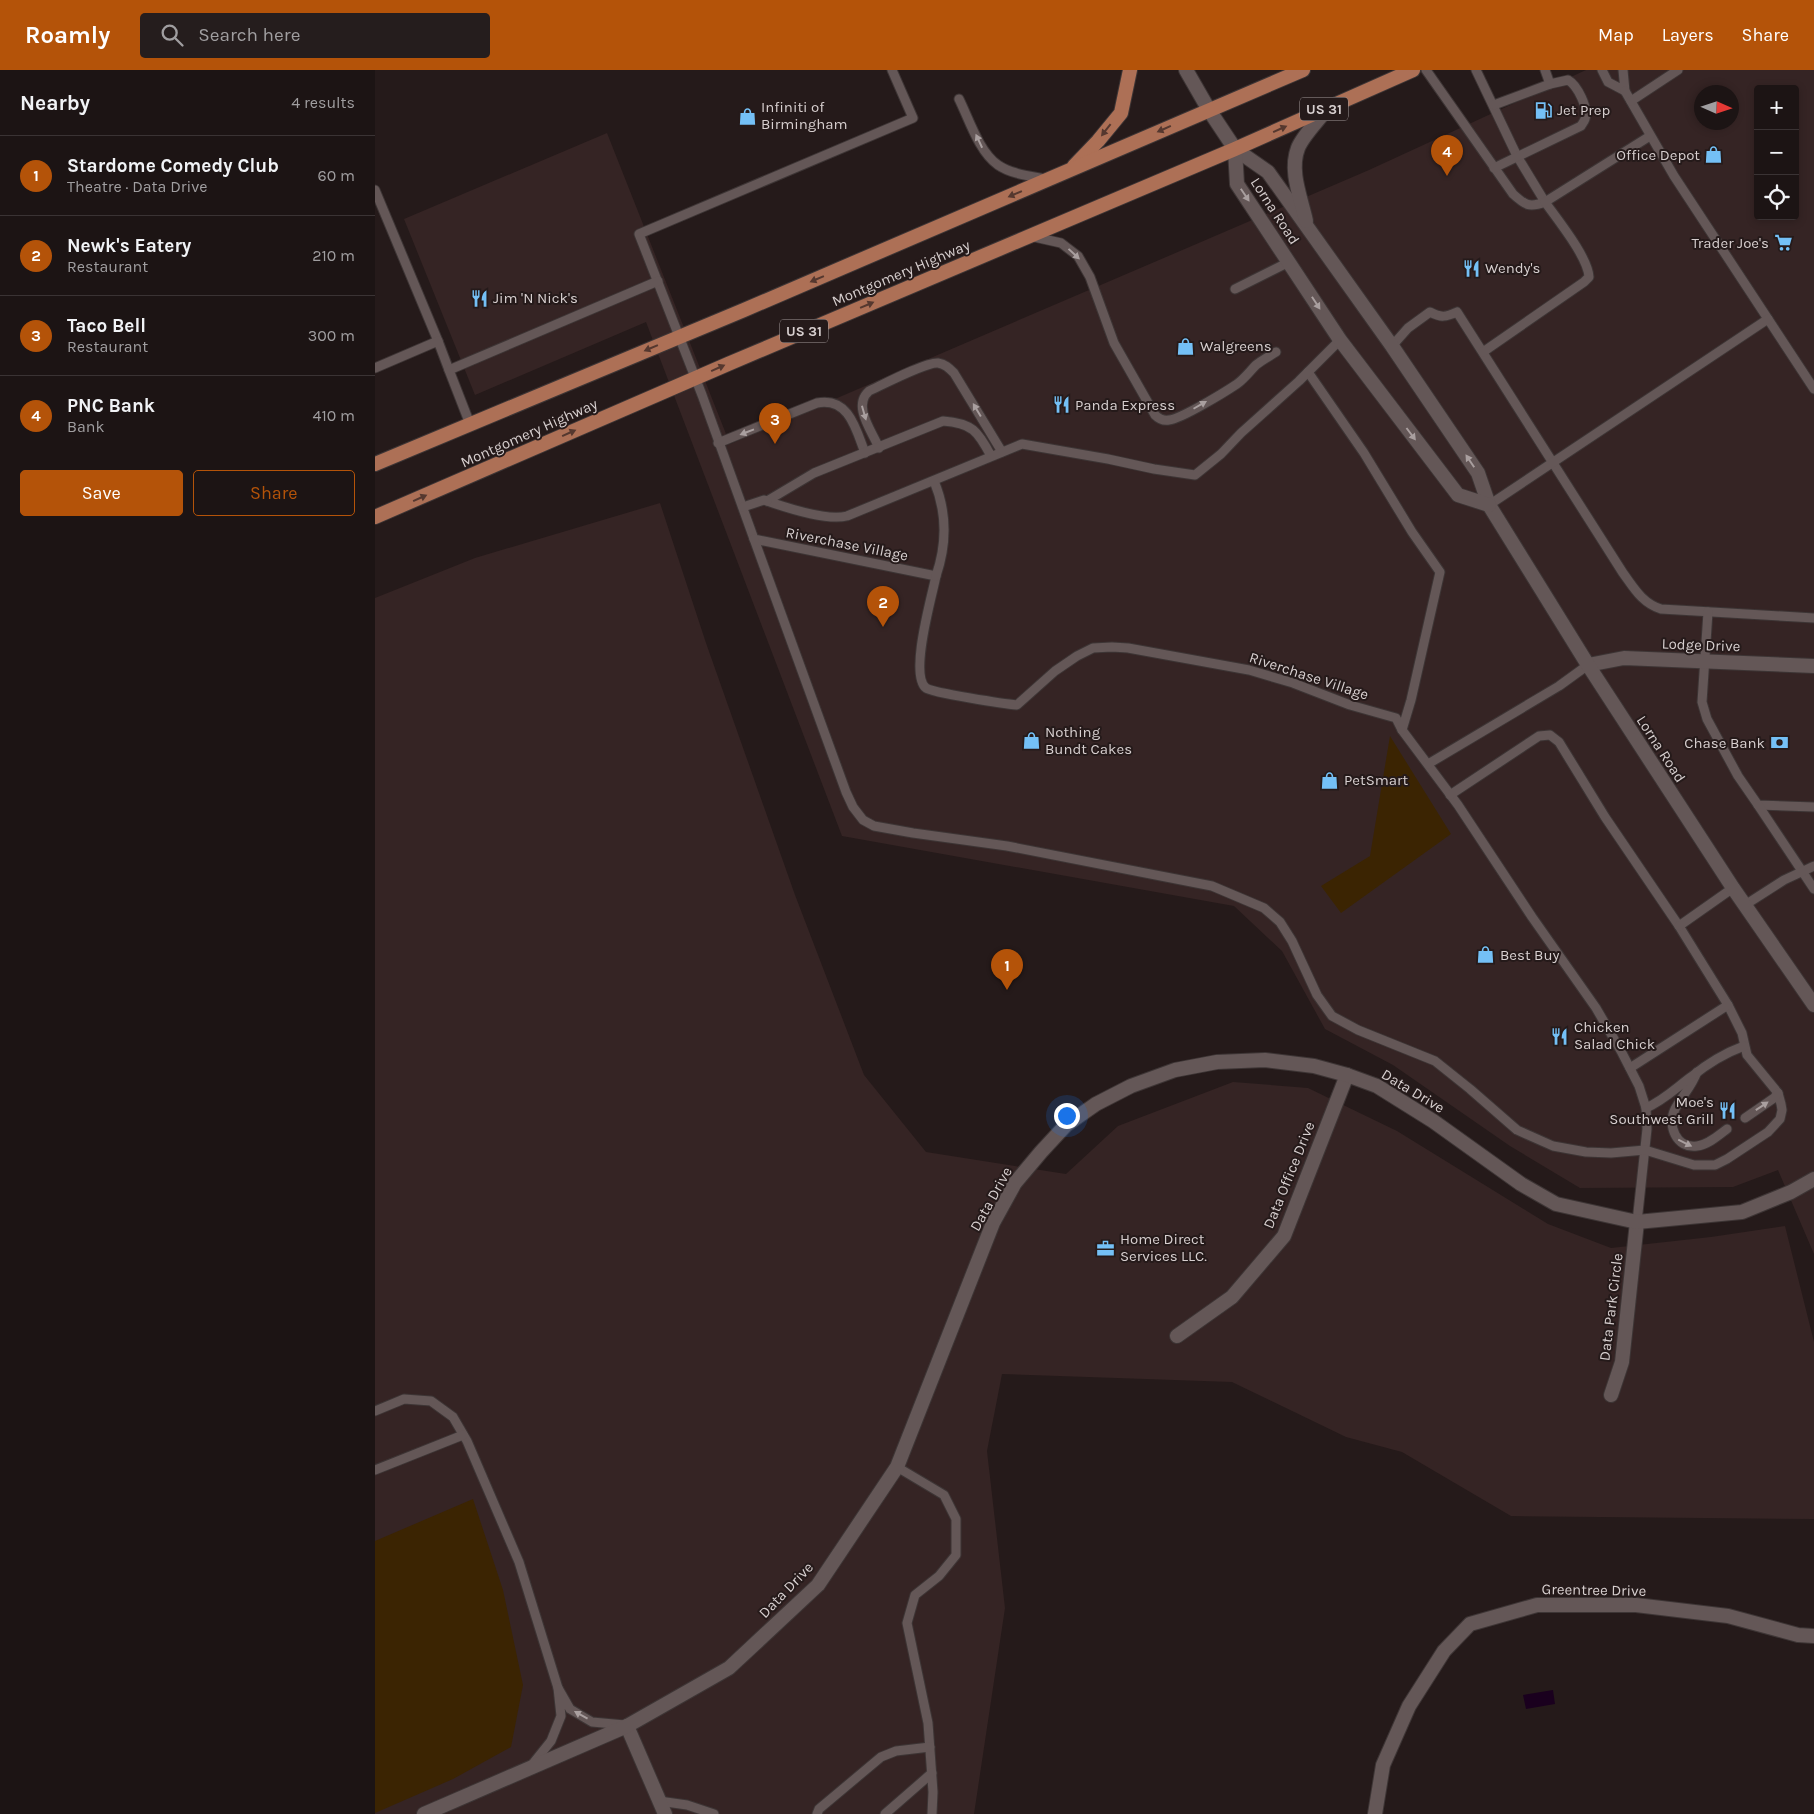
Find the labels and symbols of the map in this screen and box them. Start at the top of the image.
north arrow [1694,85,1739,130]
place label: Infiniti of Birmingham [761,98,848,133]
road number: US 31 [1300,98,1348,120]
fuel station icon: Jet Prep [1533,100,1553,120]
place label: Jet Prep [1557,101,1610,119]
shop icon: Infiniti of Birmingham [737,106,757,126]
one-way arrow [1101,124,1112,137]
one-way arrow [1273,125,1287,133]
one-way arrow [1157,126,1171,134]
one-way arrow [975,134,983,148]
pin: 4 [1431,135,1463,176]
shop icon: Office Depot [1704,145,1724,165]
place label: Office Depot [1616,146,1700,164]
street label: Lorna Road [1247,174,1303,248]
one-way arrow [1240,189,1249,202]
one-way arrow [1008,191,1022,199]
supermarket icon: Trader Joe's [1773,233,1793,253]
place label: Trader Joe's [1691,234,1769,252]
street label: Montgomery Highway [829,236,973,310]
one-way arrow [1067,248,1079,260]
restaurant icon: Wendy's [1461,258,1481,278]
place label: Wendy's [1485,259,1540,277]
one-way arrow [810,275,824,283]
restaurant icon: Jim 'N Nick's [469,288,489,308]
place label: Jim 'N Nick's [493,289,578,307]
one-way arrow [1311,296,1321,310]
one-way arrow [860,300,874,308]
road number: US 31 [780,320,828,342]
shop icon: Walgreens [1176,336,1196,356]
place label: Walgreens [1200,337,1272,355]
one-way arrow [644,345,658,353]
one-way arrow [711,364,725,372]
street label: Montgomery Highway [458,395,600,471]
restaurant icon: Panda Express [1051,395,1071,415]
place label: Panda Express [1075,396,1175,414]
one-way arrow [1193,401,1207,409]
pin: 3 [759,403,791,444]
one-way arrow [972,404,981,417]
one-way arrow [860,405,868,420]
one-way arrow [1406,427,1417,440]
one-way arrow [562,429,576,437]
one-way arrow [740,429,755,436]
one-way arrow [1465,454,1475,468]
one-way arrow [413,493,427,501]
street label: Riverchase Village [784,523,910,565]
pin: 2 [867,586,899,627]
street label: Lodge Drive [1661,635,1741,655]
street label: Riverchase Village [1247,648,1371,704]
street label: Lorna Road [1633,712,1689,786]
place label: Nothing Bundt Cakes [1045,723,1132,758]
shop icon: Nothing Bundt Cakes [1021,731,1041,751]
bank icon: Chase Bank [1769,733,1789,753]
place label: Chase Bank [1684,734,1765,752]
shop icon: PetSmart [1320,770,1340,790]
place label: PetSmart [1344,771,1408,789]
shop icon: Best Buy [1476,945,1496,965]
place label: Best Buy [1500,946,1560,964]
pin: 1 [991,949,1023,990]
place label: Chicken Salad Chick [1574,1018,1655,1053]
restaurant icon: Chicken Salad Chick [1550,1026,1570,1046]
street label: Data Drive [1378,1065,1448,1117]
place label: Moe's Southwest Grill [1609,1093,1714,1128]
restaurant icon: Moe's Southwest Grill [1718,1101,1738,1121]
one-way arrow [1756,1101,1769,1111]
your location [1054,1103,1080,1129]
street label: Data Office Drive [1259,1119,1319,1231]
one-way arrow [1678,1139,1692,1147]
street label: Data Drive [966,1164,1016,1234]
place label: Home Direct Services LLC. [1120,1230,1207,1265]
office icon: Home Direct Services LLC. [1096,1238,1116,1258]
street label: Data Park Circle [1595,1252,1627,1362]
street label: Data Drive [755,1558,817,1622]
street label: Greentree Drive [1542,1580,1646,1600]
one-way arrow [574,1711,587,1720]

